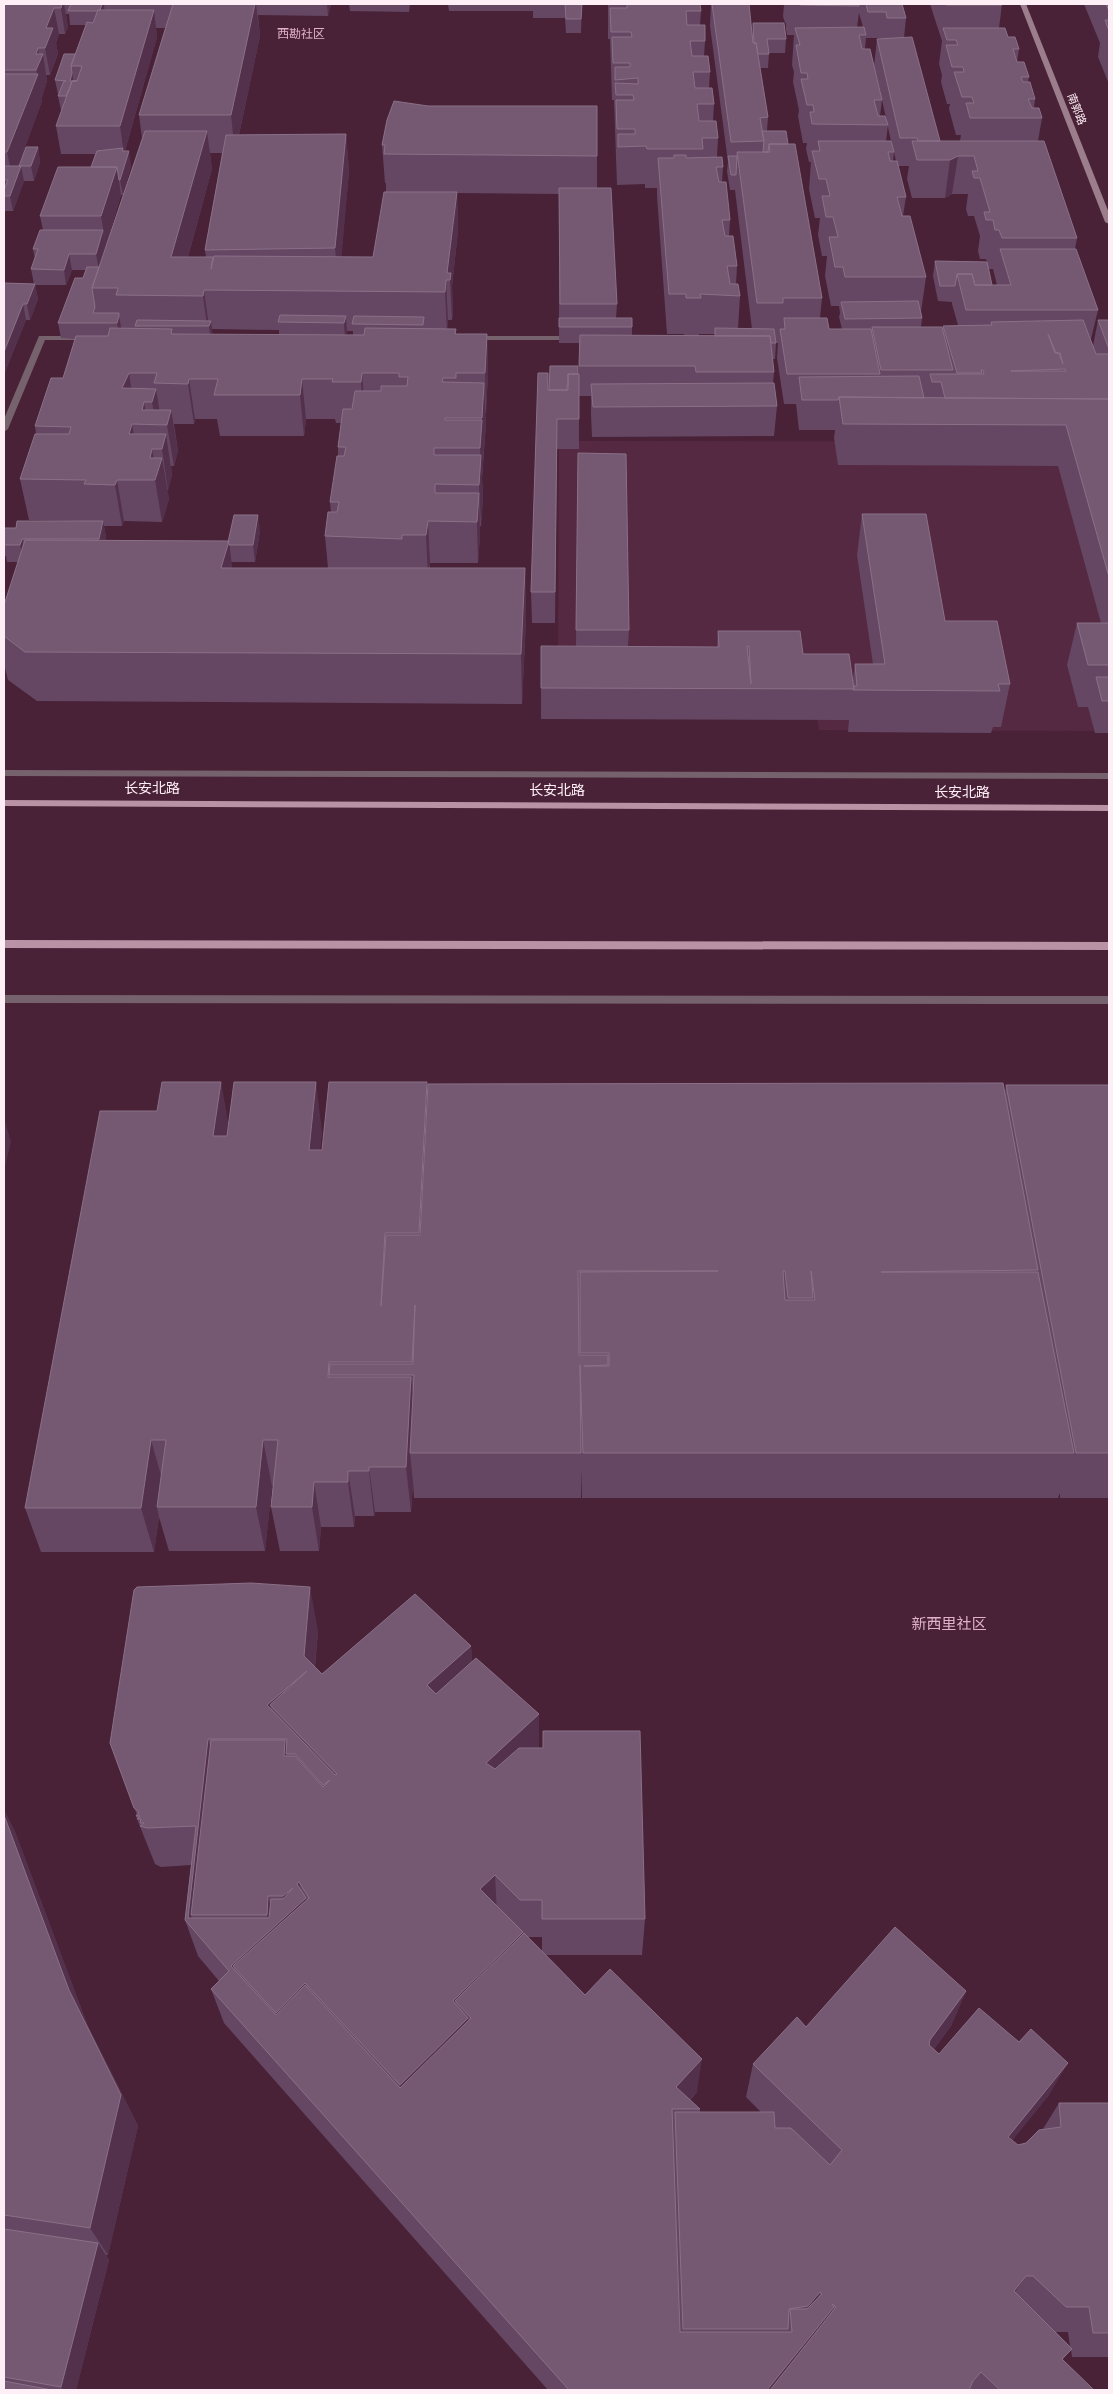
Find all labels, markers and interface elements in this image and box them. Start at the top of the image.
district label: 西勘社区 [277,26,325,41]
street label: 南郭路 [1065,91,1089,127]
street label: 长安北路 [124,779,180,797]
street label: 长安北路 [529,781,585,799]
street label: 长安北路 [934,783,990,801]
district label: 新西里社区 [911,1614,987,1633]

